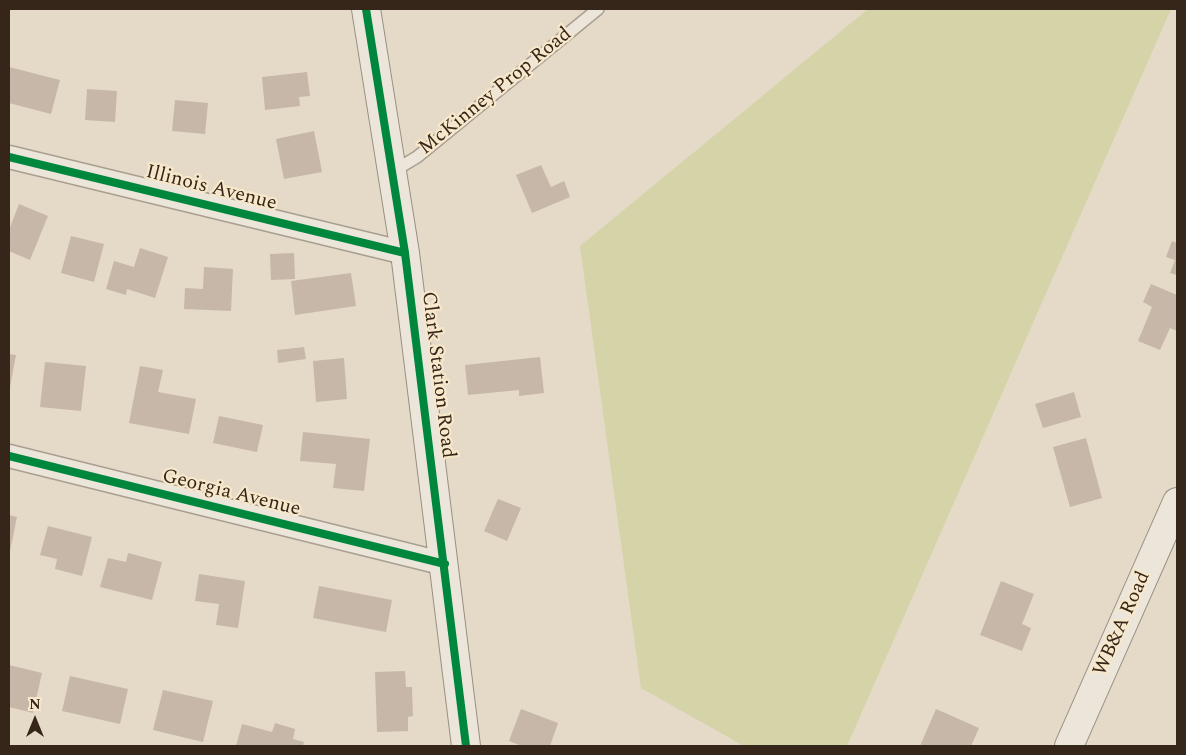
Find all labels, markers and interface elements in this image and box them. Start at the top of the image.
street label: McKinney Prop Road [415,23,577,161]
street label: Illinois Avenue [143,161,279,217]
street label: Clark Station Road [415,290,459,460]
street label: Georgia Avenue [159,465,303,523]
street label: WB&A Road [1089,568,1157,680]
text: N [29,694,41,715]
north arrow [10,695,60,745]

